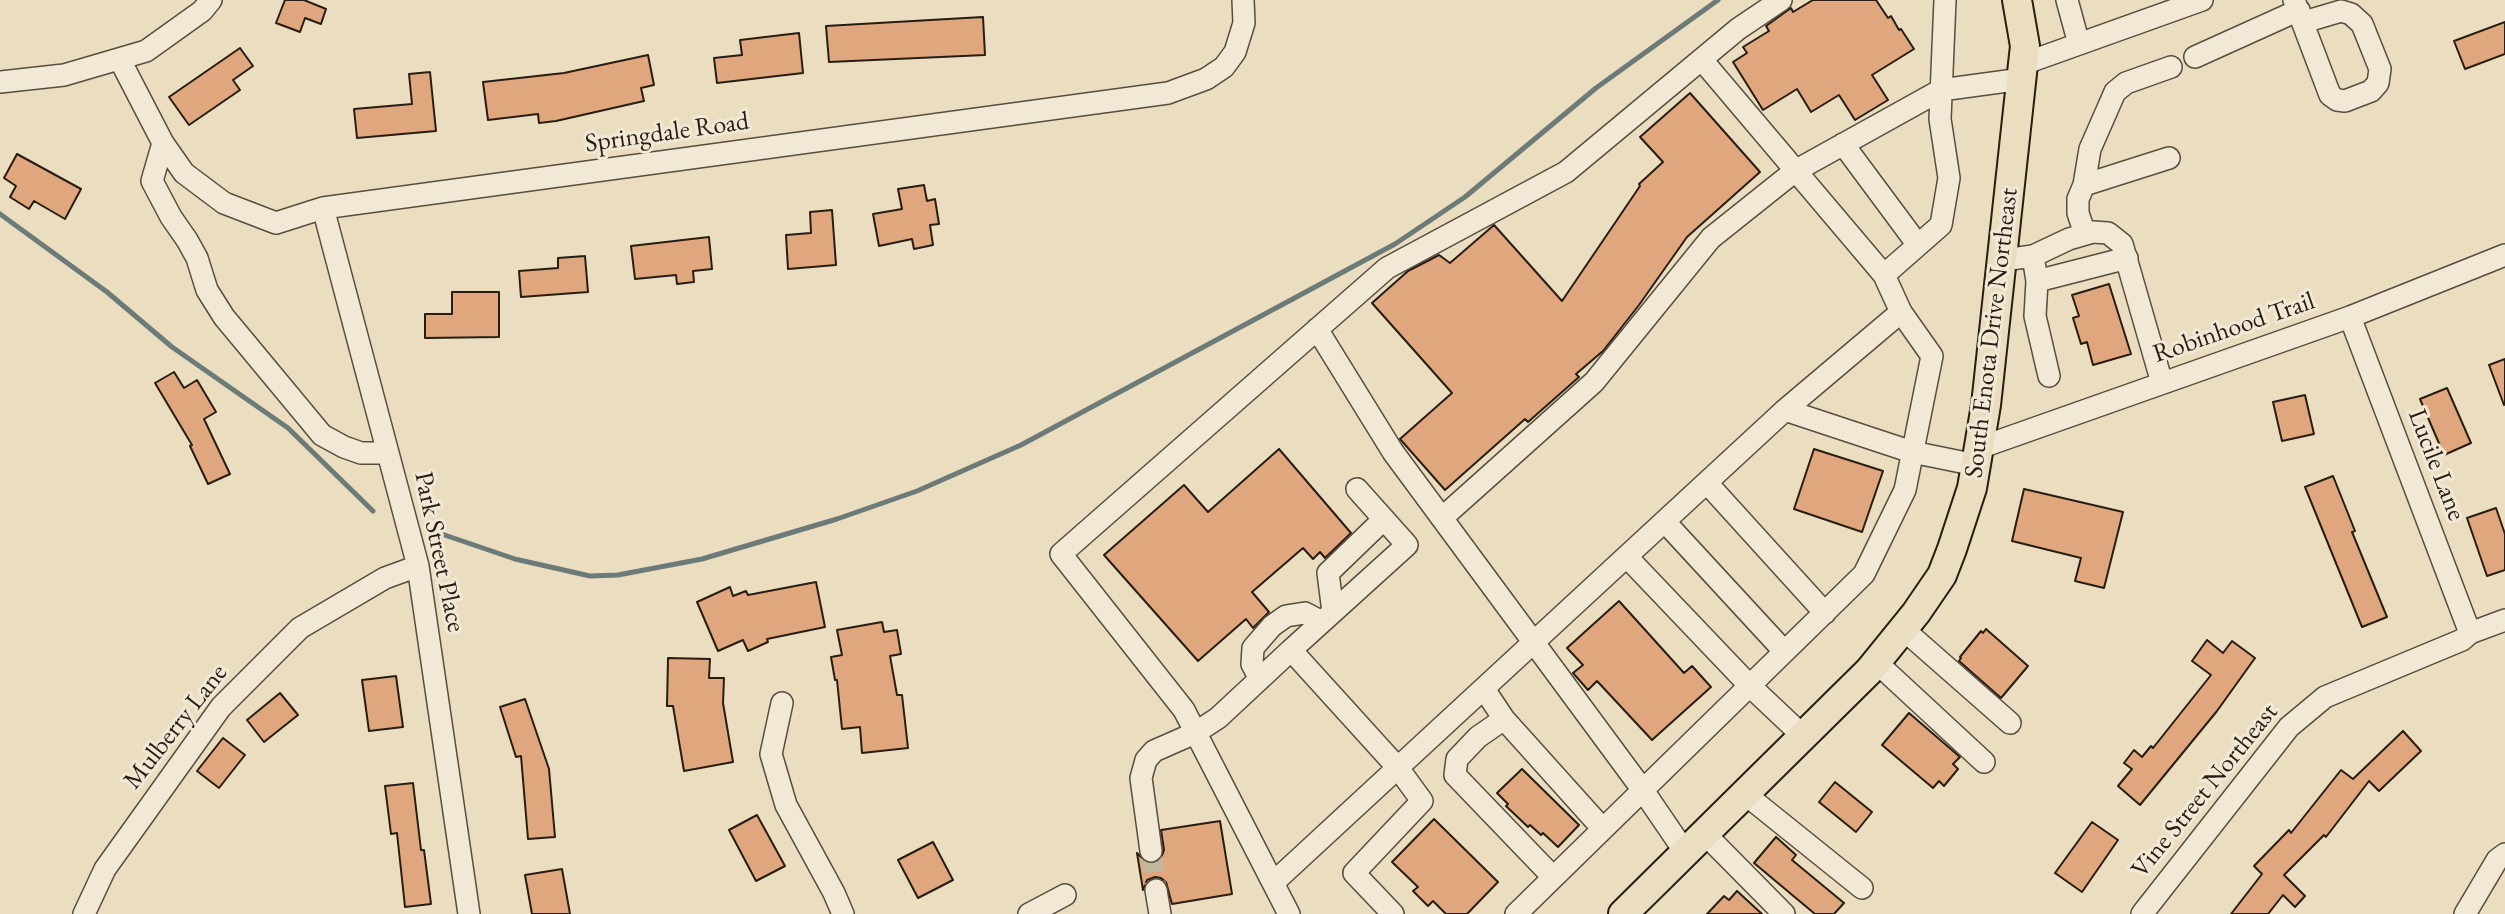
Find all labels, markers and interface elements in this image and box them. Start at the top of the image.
street label: Springdale Road [583,106,751,160]
street label: South Enota Drive Northeast [1959,186,2025,480]
street label: Robinhood Trail [2149,286,2319,370]
street label: Lucile Lane [2400,405,2472,525]
street label: Park Street Place [407,469,471,635]
street label: Mulberry Lane [117,658,235,796]
street label: Vine Street Northeast [2125,697,2285,885]

